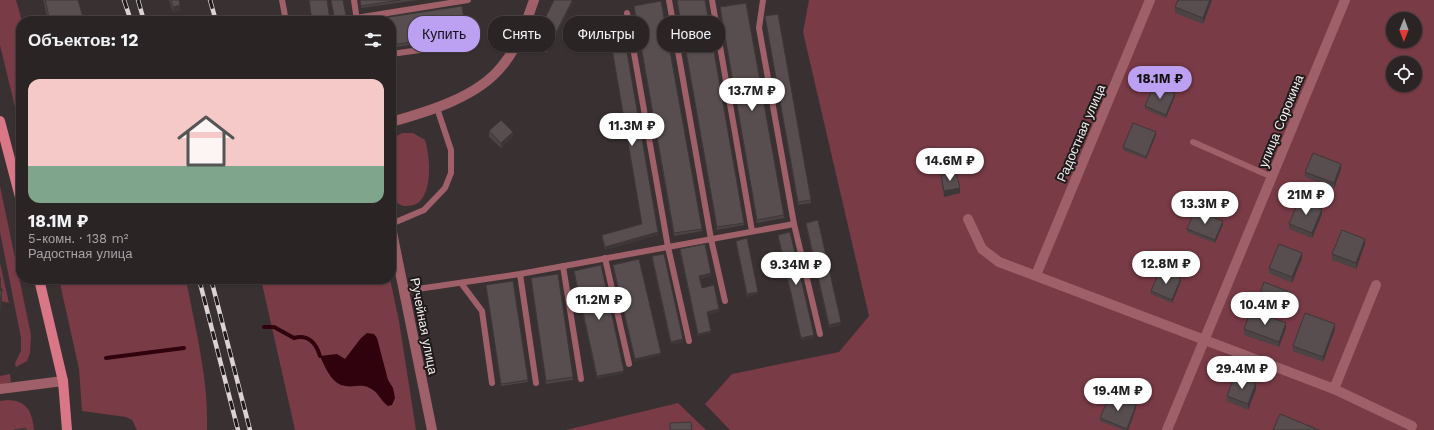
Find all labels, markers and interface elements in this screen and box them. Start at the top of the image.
north arrow [1386,12,1422,48]
map controls [1386,12,1422,92]
chip: Купить [408,16,480,52]
chip: Снять [488,16,555,52]
chip: Фильтры [563,16,649,52]
chip: Новое [657,16,725,52]
icon: filters [362,29,384,51]
text: Объектов: 12 [28,30,138,50]
button: locate [1386,56,1422,92]
pin: 18.1M ₽ [1123,66,1197,100]
text: 18.1M ₽ [1137,71,1183,86]
street label: улица Сорокина [1256,72,1307,170]
pin: 13.7M ₽ [715,78,789,112]
street label: Радостная улица [1054,81,1109,184]
text: 13.7M ₽ [728,83,776,98]
icon: home [170,105,242,177]
pin: 11.3M ₽ [595,113,669,147]
text: 11.3M ₽ [608,118,656,133]
pin: 14.6M ₽ [913,148,987,182]
text: 14.6M ₽ [925,153,975,168]
pin: 21M ₽ [1278,182,1334,216]
text: 21M ₽ [1287,187,1325,202]
pin: 13.3M ₽ [1168,191,1242,225]
text: 13.3M ₽ [1180,196,1230,211]
text: 18.1M ₽ [28,211,89,231]
text: 5-комн. · 138 m² [28,231,129,246]
text: Радостная улица [28,246,132,261]
pin: 12.8M ₽ [1129,251,1203,285]
pin: 9.34M ₽ [759,252,833,286]
text: 12.8M ₽ [1141,256,1191,271]
text: 9.34M ₽ [770,257,822,272]
street label: Ручейная улица [407,276,441,376]
pin: 11.2M ₽ [562,287,636,321]
text: 11.2M ₽ [575,292,623,307]
pin: 10.4M ₽ [1228,292,1302,326]
text: 10.4M ₽ [1240,297,1290,312]
pin: 29.4M ₽ [1205,356,1279,390]
text: 29.4M ₽ [1216,361,1268,376]
pin: 19.4M ₽ [1081,378,1155,412]
text: 19.4M ₽ [1093,383,1143,398]

